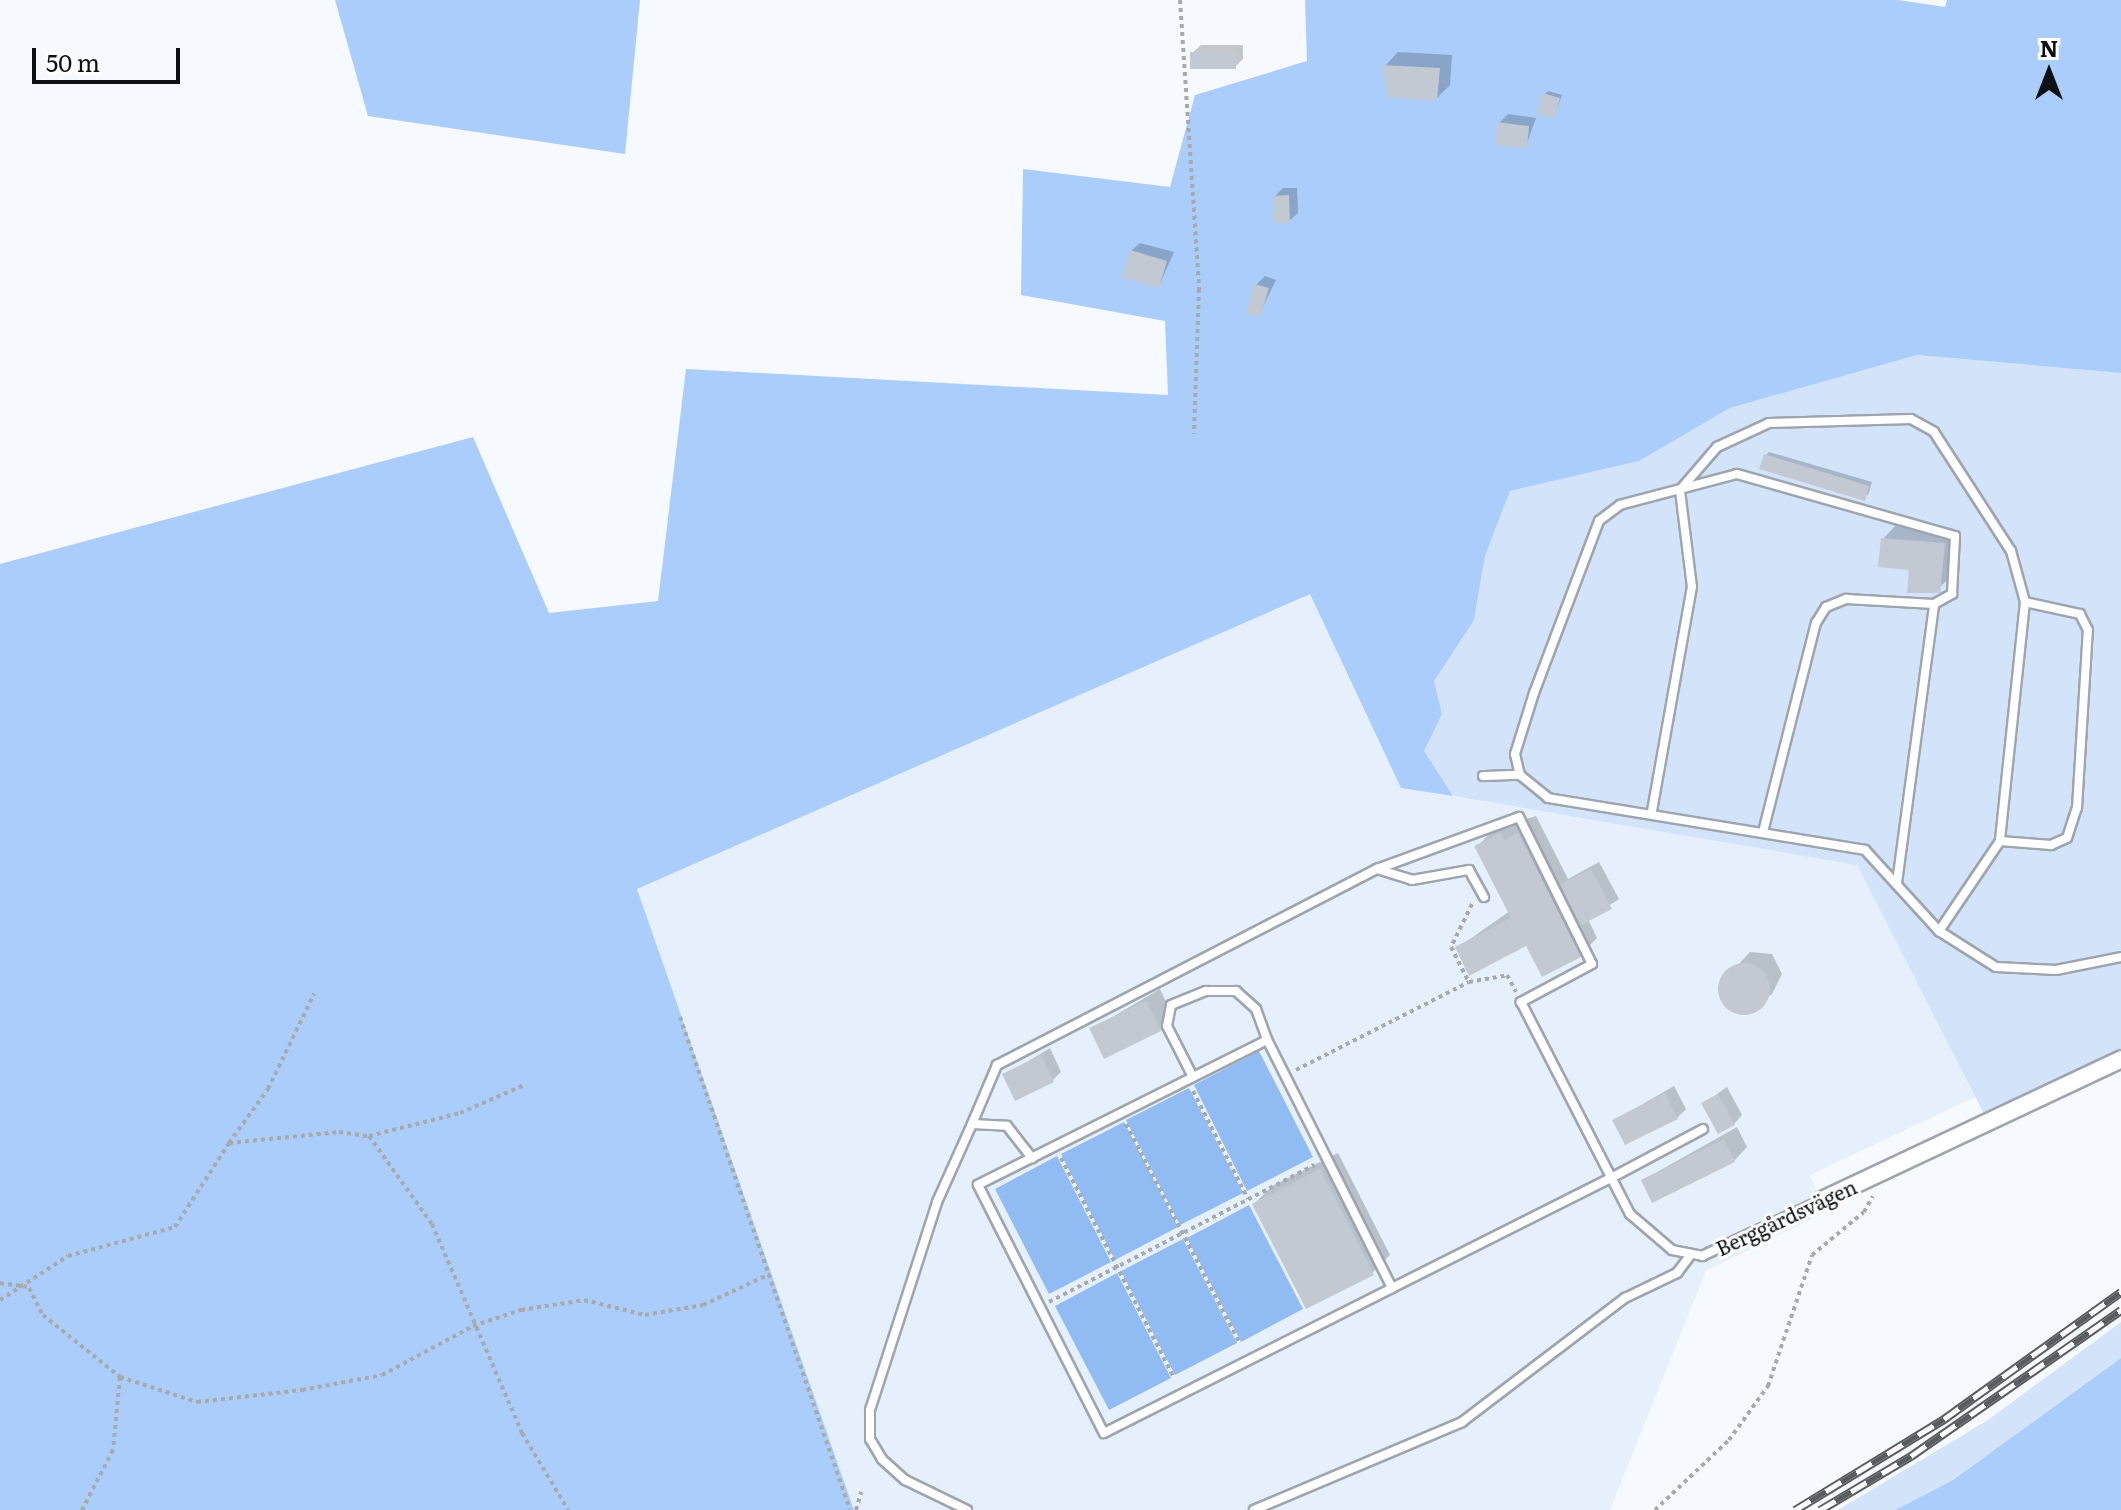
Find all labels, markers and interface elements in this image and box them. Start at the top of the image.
text: N [2040,31,2058,64]
scale bar [36,32,184,82]
north arrow [2009,32,2089,112]
text: 50 m [46,44,100,79]
street label: Berggårdsvägen [1712,1174,1860,1260]

